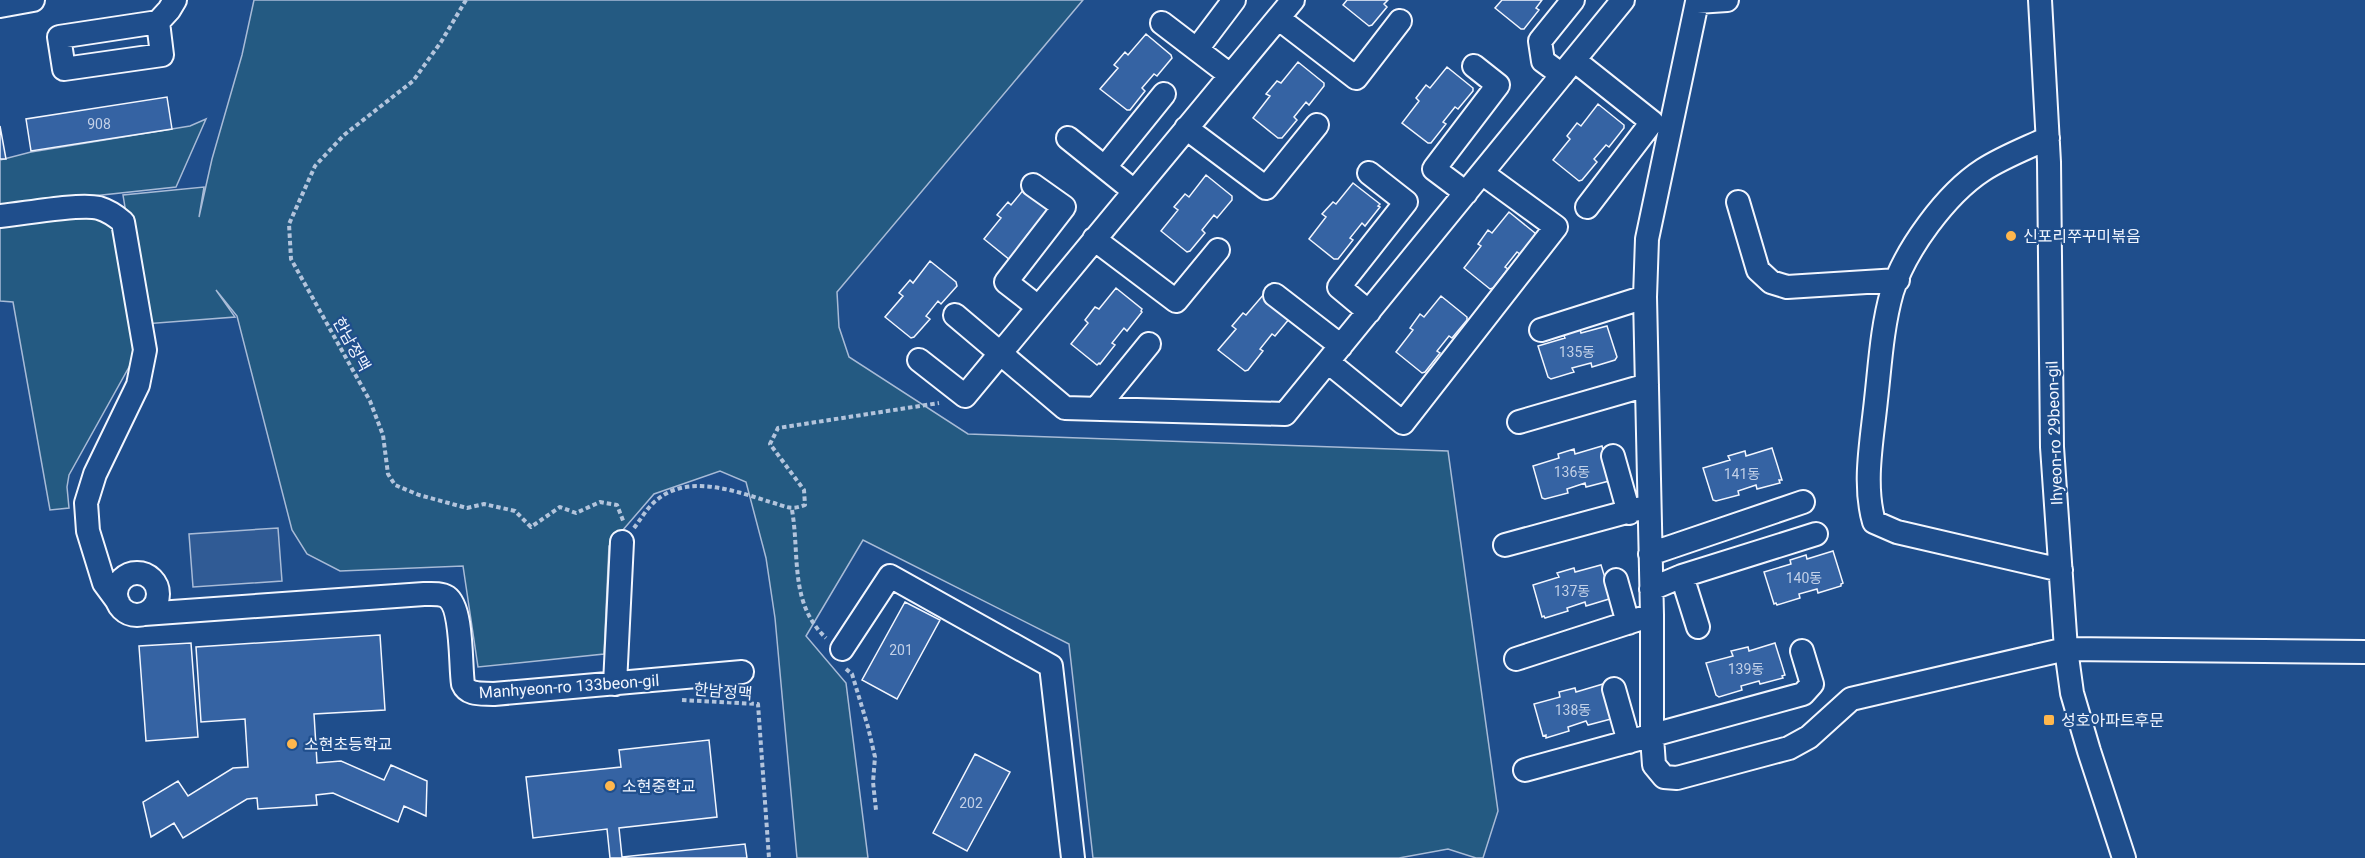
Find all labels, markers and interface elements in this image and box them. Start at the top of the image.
house number: 908 [87,116,111,132]
place label: 신포리쭈꾸미볶음 [2023,227,2141,246]
marker: 신포리쭈꾸미볶음 [2004,229,2018,243]
street label: 한남정맥 [329,314,374,375]
house number: 135동 [1559,344,1595,360]
street label: Ihyeon-ro 29beon-gil [2042,360,2067,506]
house number: 136동 [1554,464,1590,480]
house number: 141동 [1724,466,1760,482]
house number: 140동 [1786,570,1822,586]
house number: 137동 [1554,583,1590,599]
house number: 201 [889,642,913,658]
house number: 139동 [1728,661,1764,677]
street label: Manhyeon-ro 133beon-gil [478,671,660,702]
street label: 한남정맥 [693,679,753,704]
house number: 138동 [1555,702,1591,718]
place label: 성호아파트후문 [2061,711,2164,730]
marker: 성호아파트후문 [2042,713,2056,727]
place label: 소현초등학교 [304,735,392,754]
marker: 소현초등학교 [285,737,299,751]
place label: 소현중학교 [622,777,696,796]
marker: 소현중학교 [603,779,617,793]
house number: 202 [959,795,983,811]

